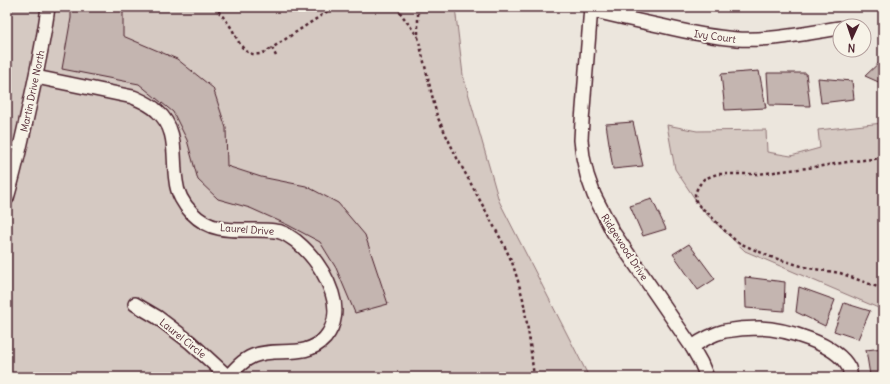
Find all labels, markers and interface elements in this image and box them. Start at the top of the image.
north arrow [832,18,872,58]
street label: Ivy Court [693,27,737,46]
text: N [847,41,856,55]
street label: Martin Drive North [17,49,48,133]
street label: Ridgewood Drive [598,212,651,283]
street label: Laurel Drive [219,221,275,238]
street label: Laurel Circle [157,316,209,361]

